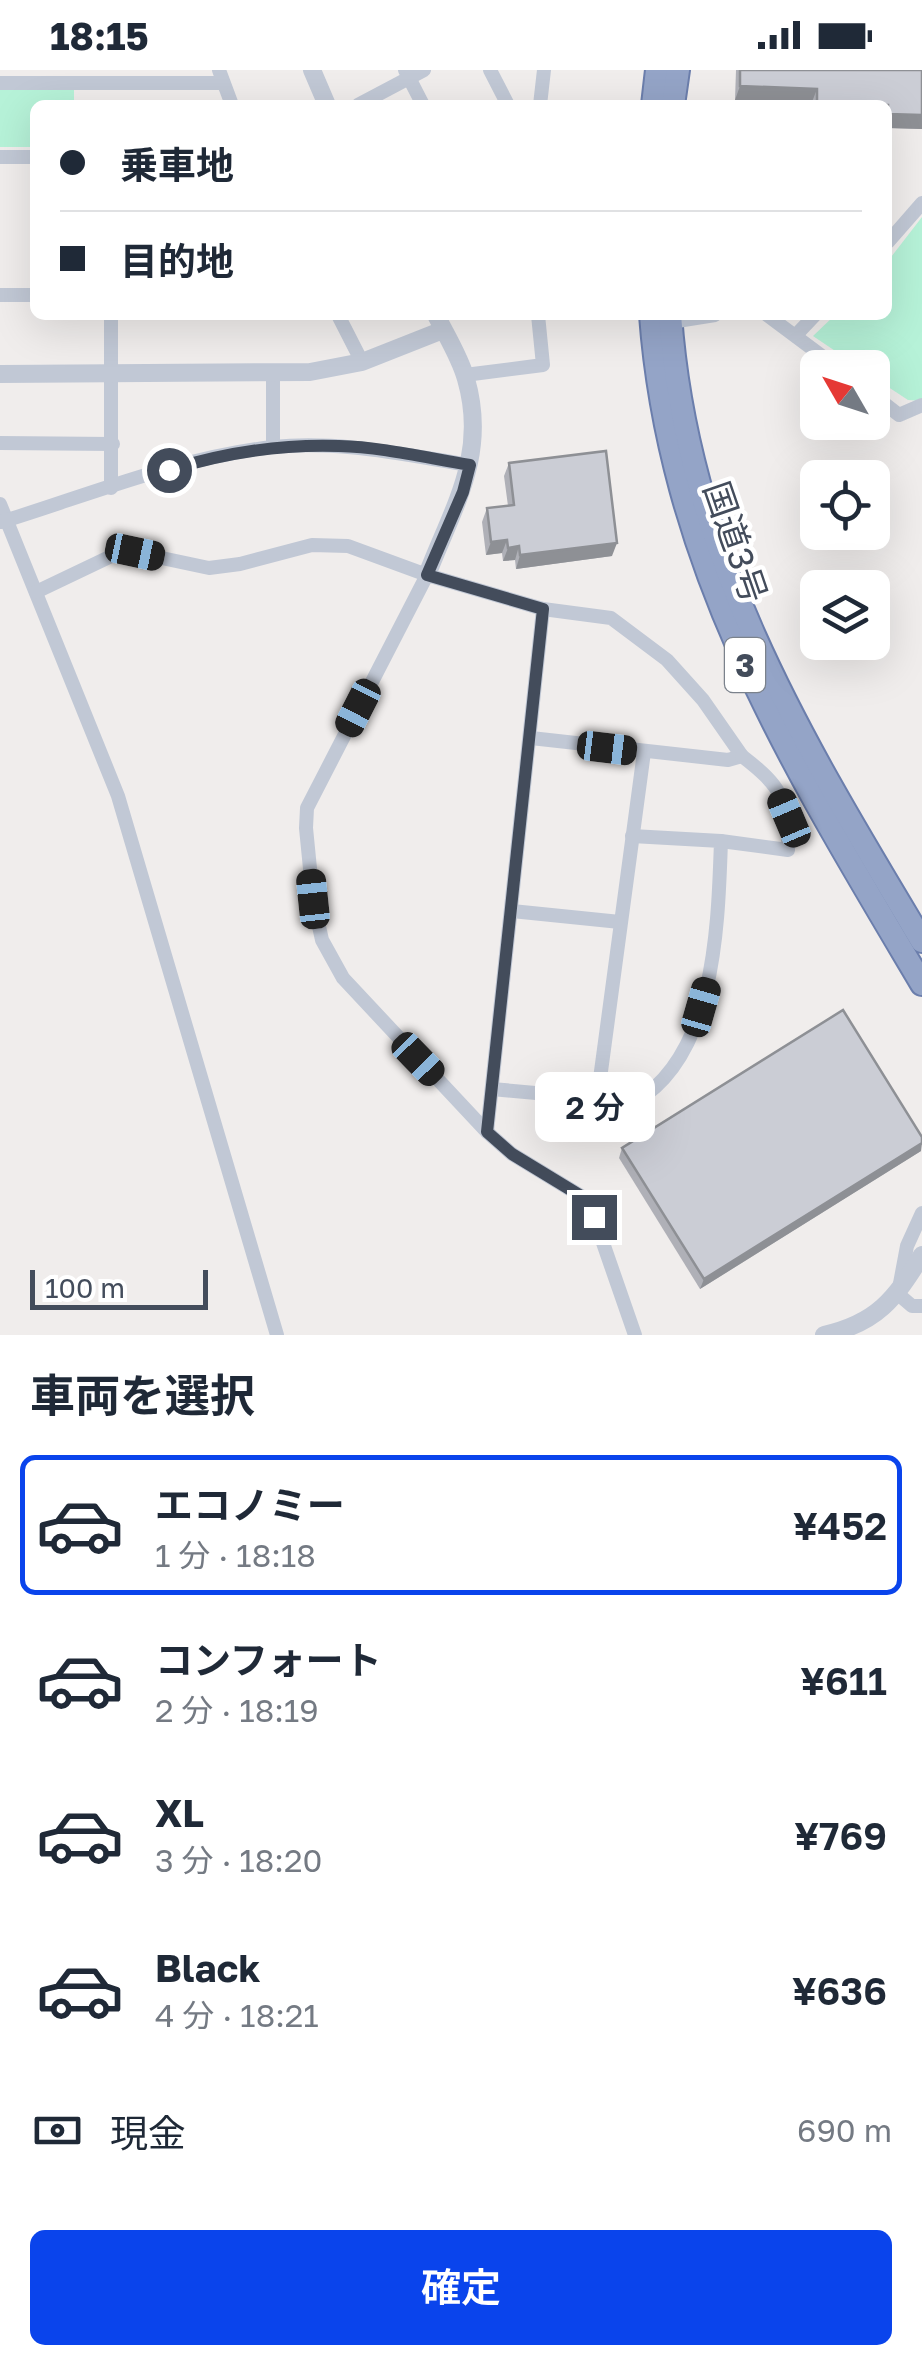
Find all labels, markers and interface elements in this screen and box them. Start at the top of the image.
text: 18:15 [50,13,149,58]
text: 乗車地 [120,142,234,187]
text: 目的地 [120,238,234,283]
north arrow [800,350,890,440]
map controls [800,350,890,660]
route start [147,448,192,493]
button: locate [800,460,890,550]
street label: 国道3号 [696,476,776,608]
car [103,531,167,573]
button: layers [800,570,890,660]
road number: 3 [725,638,765,692]
car [331,674,385,742]
car [575,729,639,767]
car [763,785,815,851]
car [295,868,331,930]
car [678,974,724,1040]
car [386,1027,450,1091]
callout: 2 分 [534,1072,654,1142]
text: 2 分 [565,1088,625,1126]
route end [572,1195,617,1240]
scale bar [30,1265,208,1310]
text: 100 m [45,1271,125,1304]
text: 車両を選択 [30,1368,255,1422]
icon: car [35,1480,125,1570]
text: エコノミー [155,1482,345,1527]
text: ¥452 [793,1503,887,1548]
text: 1 分 · 18:18 [155,1536,316,1574]
icon: car [35,1635,125,1725]
text: コンフォート [155,1637,382,1682]
text: ¥611 [800,1658,887,1703]
text: 2 分 · 18:19 [155,1691,319,1729]
icon: car [35,1790,125,1880]
text: XL [155,1790,204,1835]
text: ¥769 [794,1813,887,1858]
text: 3 分 · 18:20 [155,1841,322,1879]
icon: car [35,1945,125,2035]
text: Black [155,1945,260,1990]
text: ¥636 [792,1968,887,2013]
text: 4 分 · 18:21 [155,1996,319,2034]
icon: cash [30,2103,85,2158]
text: 現金 [110,2110,186,2155]
text: 690 m [797,2111,892,2149]
button: 確定 [30,2230,892,2345]

